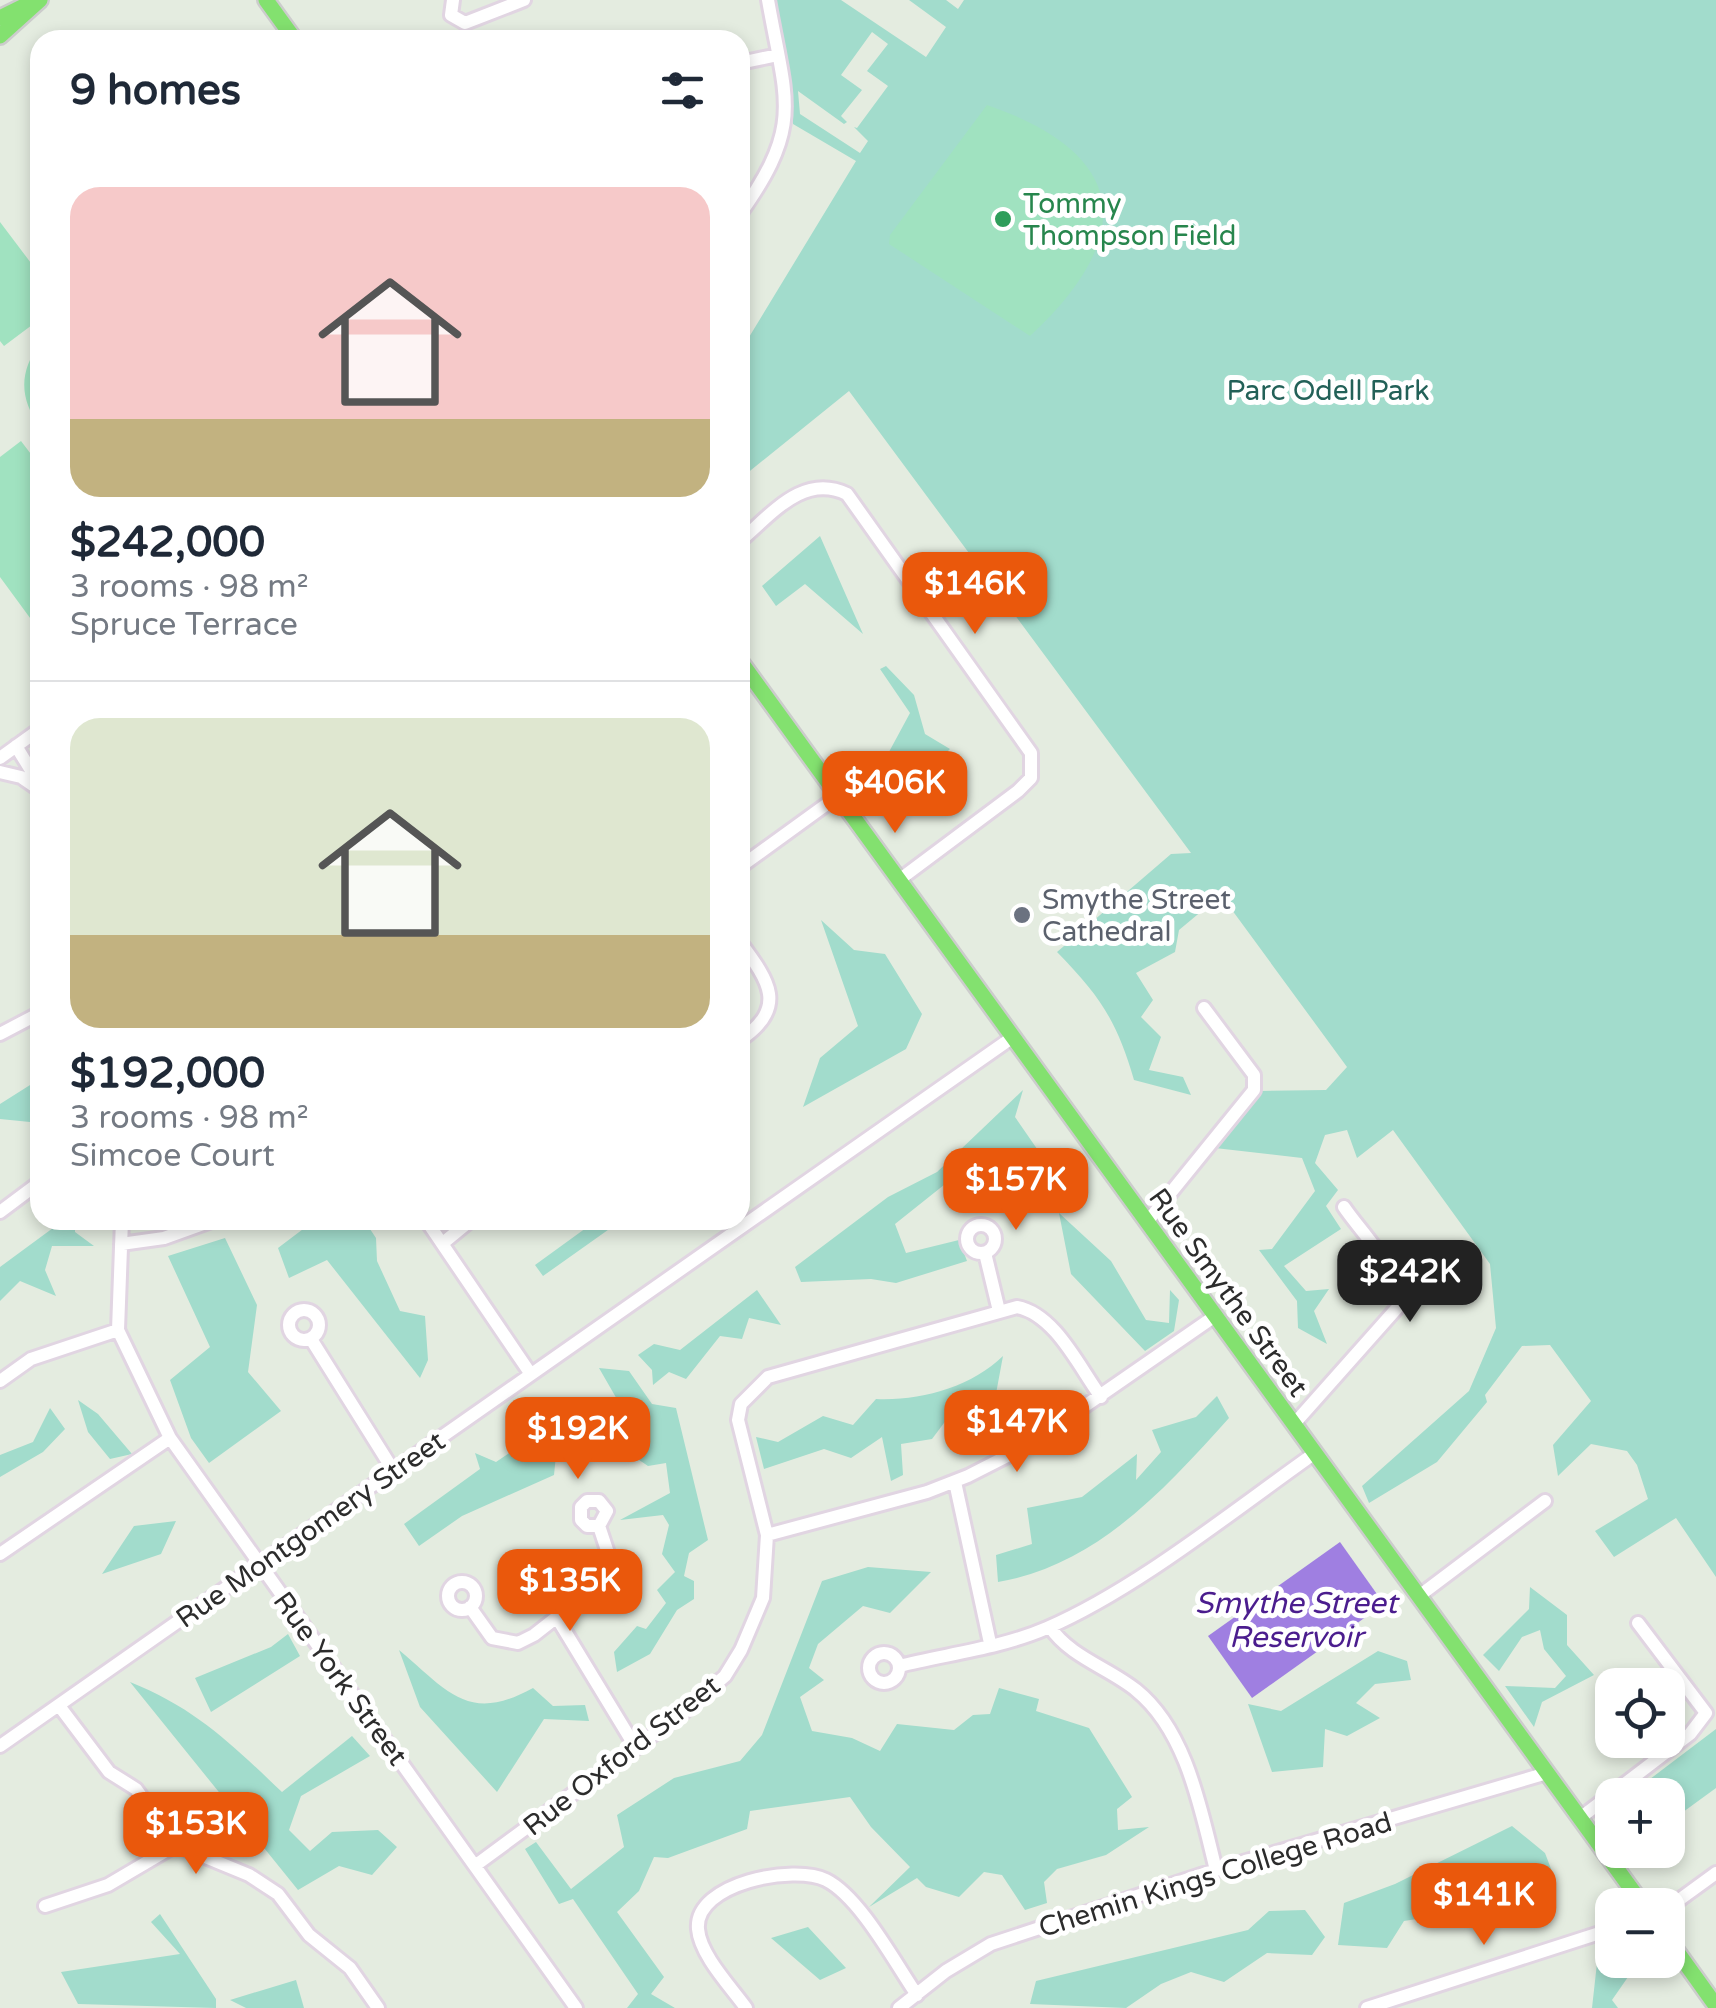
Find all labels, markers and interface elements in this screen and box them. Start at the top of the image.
icon: filters [655,63,710,118]
text: 9 homes [70,65,241,116]
place label: Tommy Thompson Field [1023,187,1236,253]
marker: Tommy Thompson Field [992,208,1014,230]
icon: home [300,252,480,432]
park label: Parc Odell Park [1226,374,1430,408]
text: $242,000 [70,517,265,568]
pin: $146K [905,552,1045,637]
text: $146K [924,565,1026,603]
text: 3 rooms · 98 m² [70,568,309,606]
text: Spruce Terrace [70,606,298,644]
pin: $406K [825,751,965,836]
text: $406K [844,764,946,802]
icon: home [300,783,480,963]
place label: Smythe Street Cathedral [1042,883,1231,949]
marker: Smythe Street Cathedral [1011,904,1033,926]
text: $192,000 [70,1048,265,1099]
text: 3 rooms · 98 m² [70,1099,309,1137]
text: Simcoe Court [70,1137,275,1175]
pin: $157K [946,1148,1086,1233]
text: $157K [965,1161,1067,1199]
street label: Rue Smythe Street [1141,1182,1315,1404]
pin: $242K [1340,1240,1480,1325]
text: $242K [1359,1253,1461,1291]
pin: $147K [947,1390,1087,1475]
pin: $192K [508,1397,648,1482]
text: $147K [966,1403,1068,1441]
text: $192K [527,1410,629,1448]
street label: Rue Montgomery Street [170,1424,452,1636]
pin: $135K [500,1549,640,1634]
text: $135K [519,1562,621,1600]
street label: Rue York Street [266,1585,415,1772]
water label: Smythe Street Reservoir [1195,1585,1401,1656]
street label: Rue Oxford Street [516,1668,727,1843]
map controls [1595,1668,1685,1978]
button: locate [1595,1668,1685,1758]
button: + [1595,1778,1685,1868]
pin: $153K [126,1792,266,1877]
text: $153K [145,1805,247,1843]
street label: Chemin Kings College Road [1035,1805,1396,1945]
pin: $141K [1414,1863,1554,1948]
text: $141K [1433,1876,1535,1914]
button: − [1595,1888,1685,1978]

